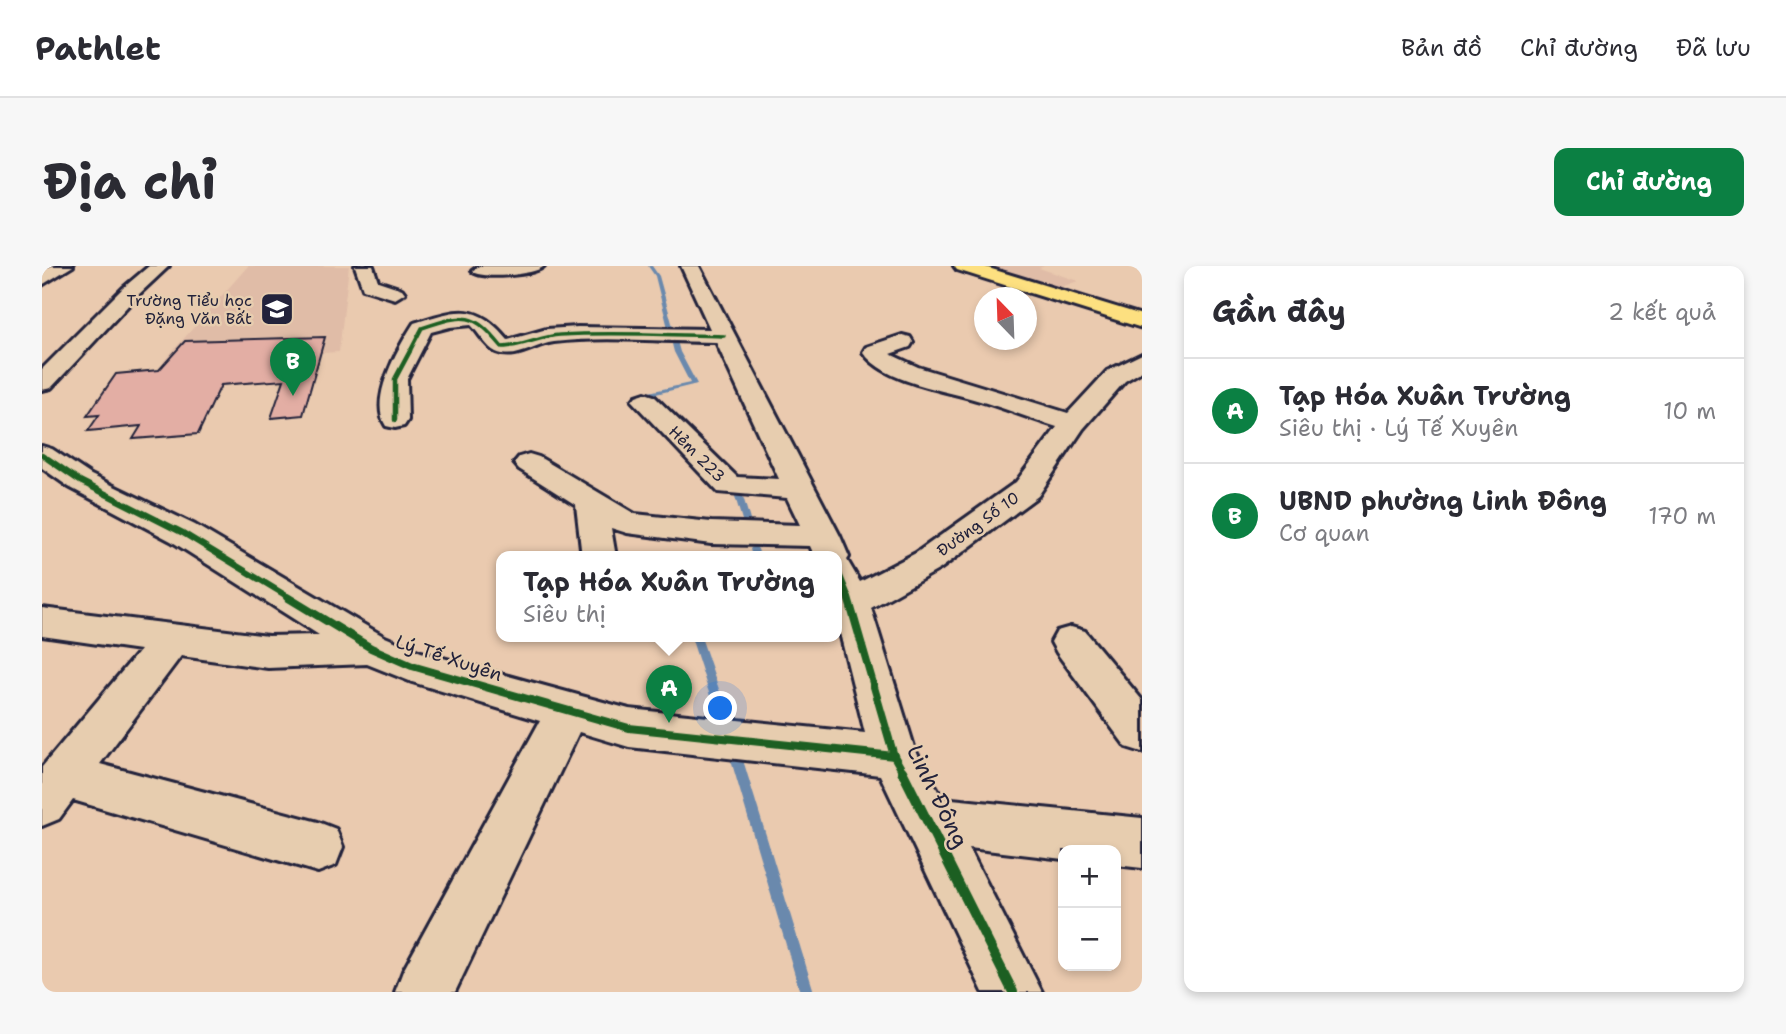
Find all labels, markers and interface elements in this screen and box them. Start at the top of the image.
text: Pathlet [35,26,161,71]
text: Bản đồ [1401,32,1482,64]
text: Chỉ đường [1520,32,1638,64]
text: Đã lưu [1676,32,1751,64]
button: Chỉ đường [1554,148,1744,216]
text: Địa chỉ [42,149,216,215]
north arrow [974,287,1037,350]
place label: Trường Tiểu học Đặng Văn Bất [127,290,252,329]
school or university icon: Trường Tiểu học Đặng Văn Bất [258,290,296,328]
text: Gần đây [1212,291,1346,332]
text: 2 kết quả [1608,297,1716,327]
pin: B [270,338,316,396]
text: Tạp Hóa Xuân Trường [1279,378,1571,413]
text: A [1226,396,1244,426]
text: 10 m [1663,396,1716,426]
text: Siêu thị · Lý Tế Xuyên [1279,413,1518,443]
street label: Hẻm 223 [664,421,730,487]
text: UBND phường Linh Đông [1279,483,1607,518]
street label: Đường Số 10 [933,487,1023,561]
text: B [1228,501,1242,531]
text: 170 m [1648,501,1716,531]
text: Cơ quan [1279,518,1370,548]
popup [496,551,842,642]
text: Tạp Hóa Xuân Trường [523,564,815,599]
text: Siêu thị [523,599,606,629]
street label: Lý Tế Xuyên [392,629,506,687]
pin: A [646,665,692,723]
your location [703,691,737,725]
street label: Linh Đông [900,739,976,853]
map controls [1058,845,1121,971]
button: + [1058,845,1121,908]
button: − [1058,908,1121,971]

